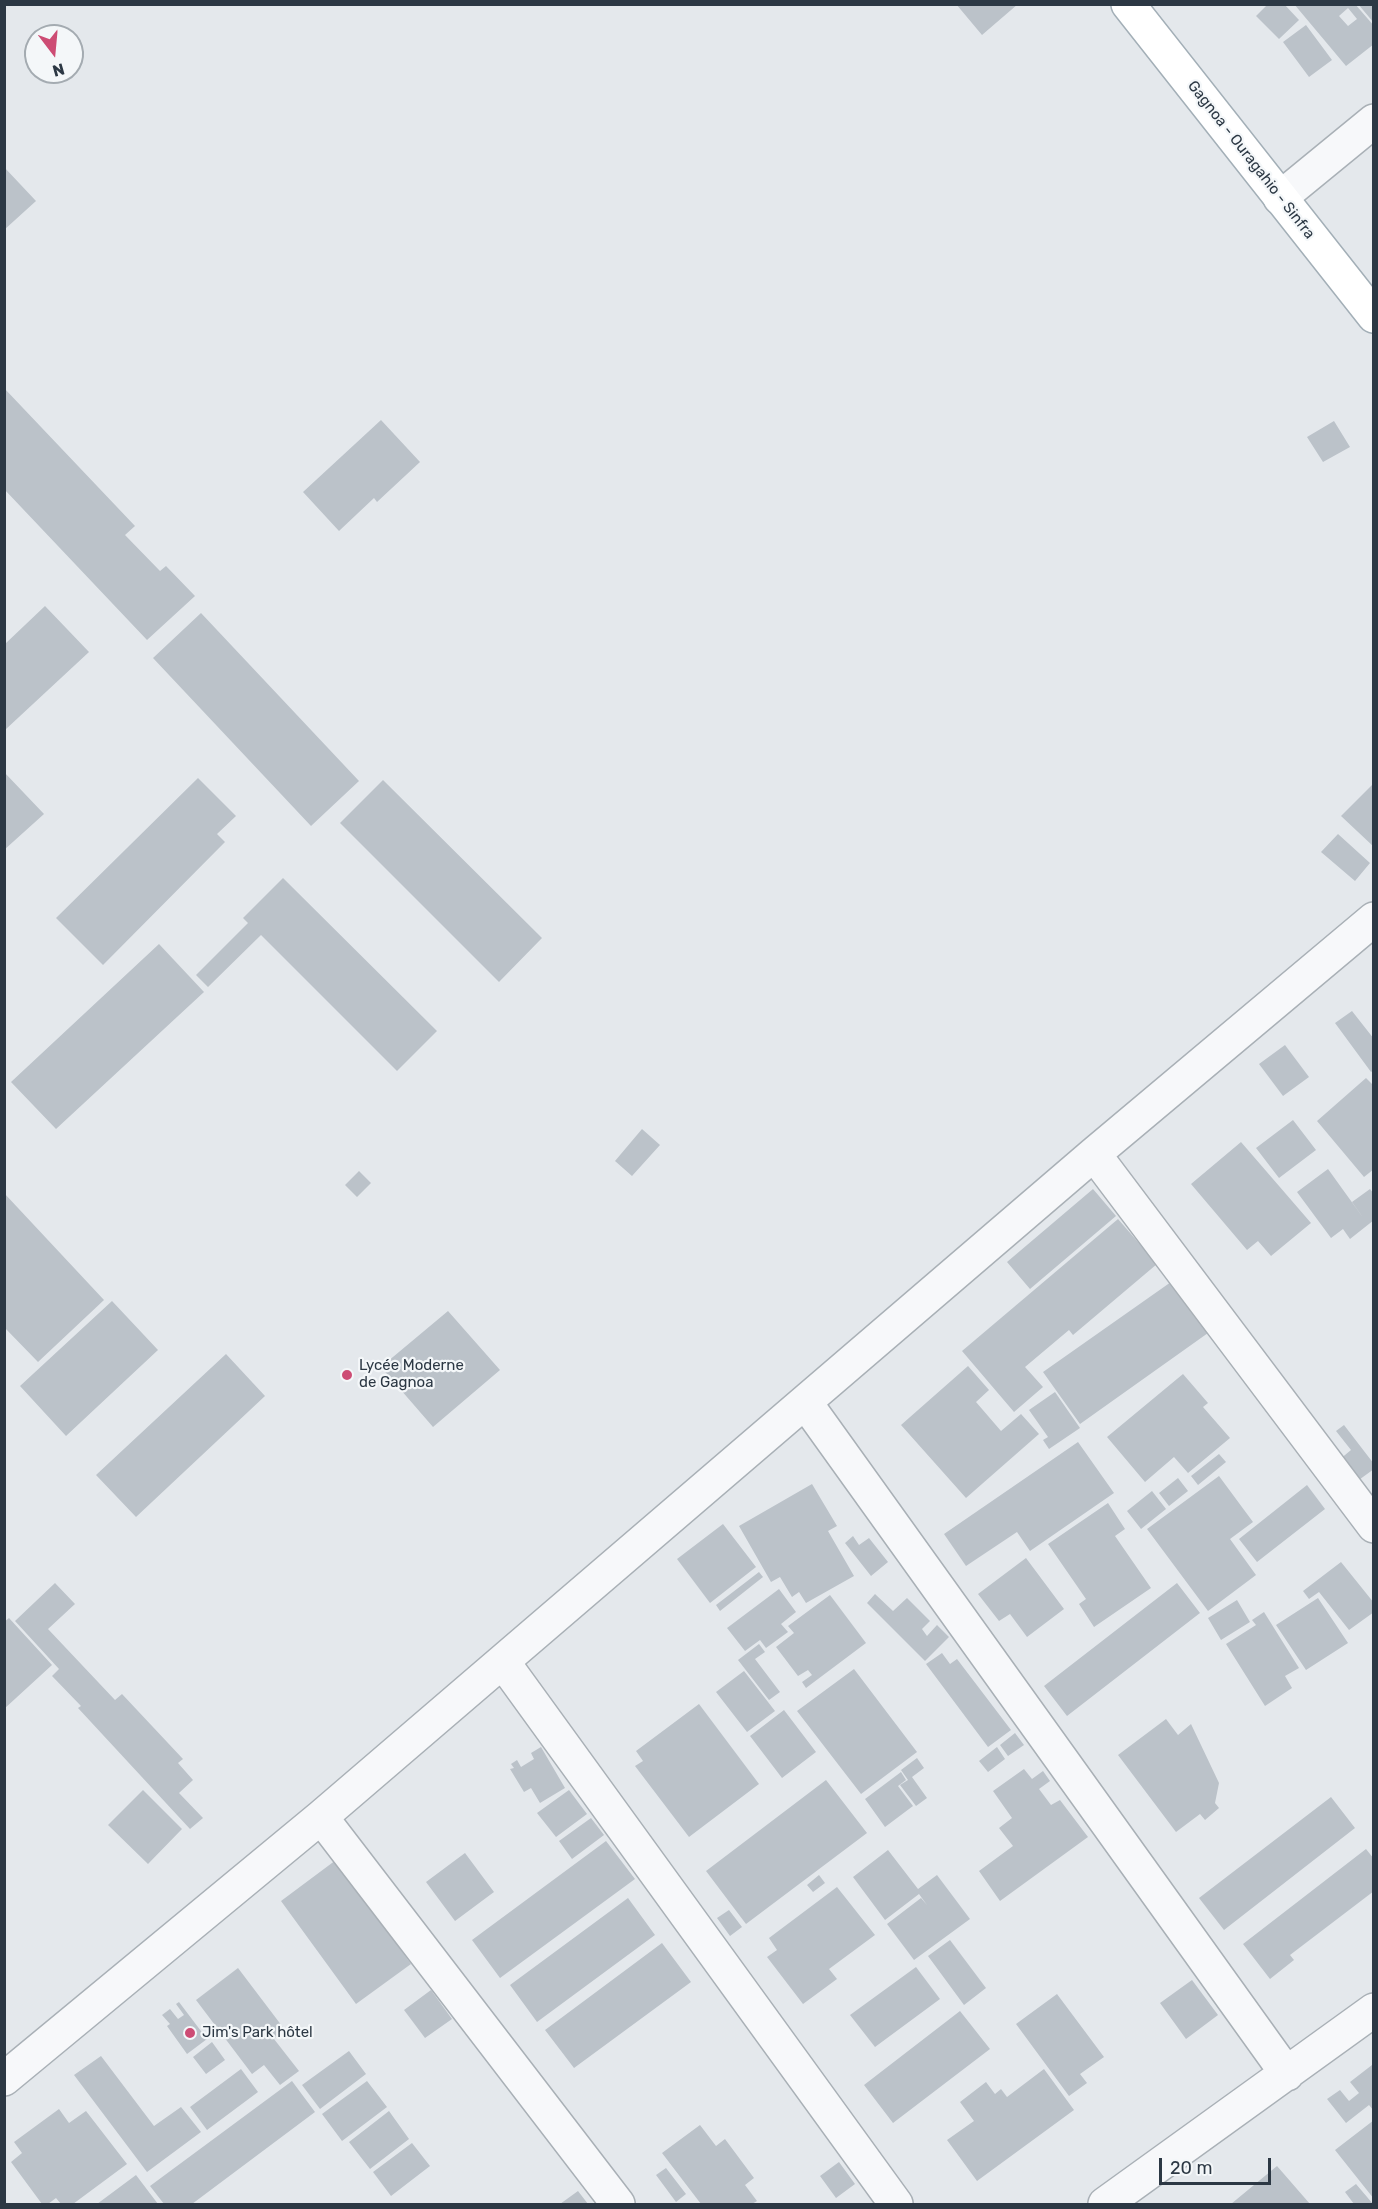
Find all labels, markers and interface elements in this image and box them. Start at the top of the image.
north arrow [24,24,84,84]
text: N [50,59,67,81]
street label: Gagnoa - Ouragahio - Sinfra [1184,77,1318,243]
place label: Lycée Moderne de Gagnoa [359,1357,464,1392]
marker: Lycée Moderne de Gagnoa [340,1368,354,1382]
place label: Jim's Park hôtel [202,2024,313,2042]
marker: Jim's Park hôtel [183,2026,197,2040]
scale bar [1162,2146,1274,2184]
text: 20 m [1170,2157,1212,2179]

